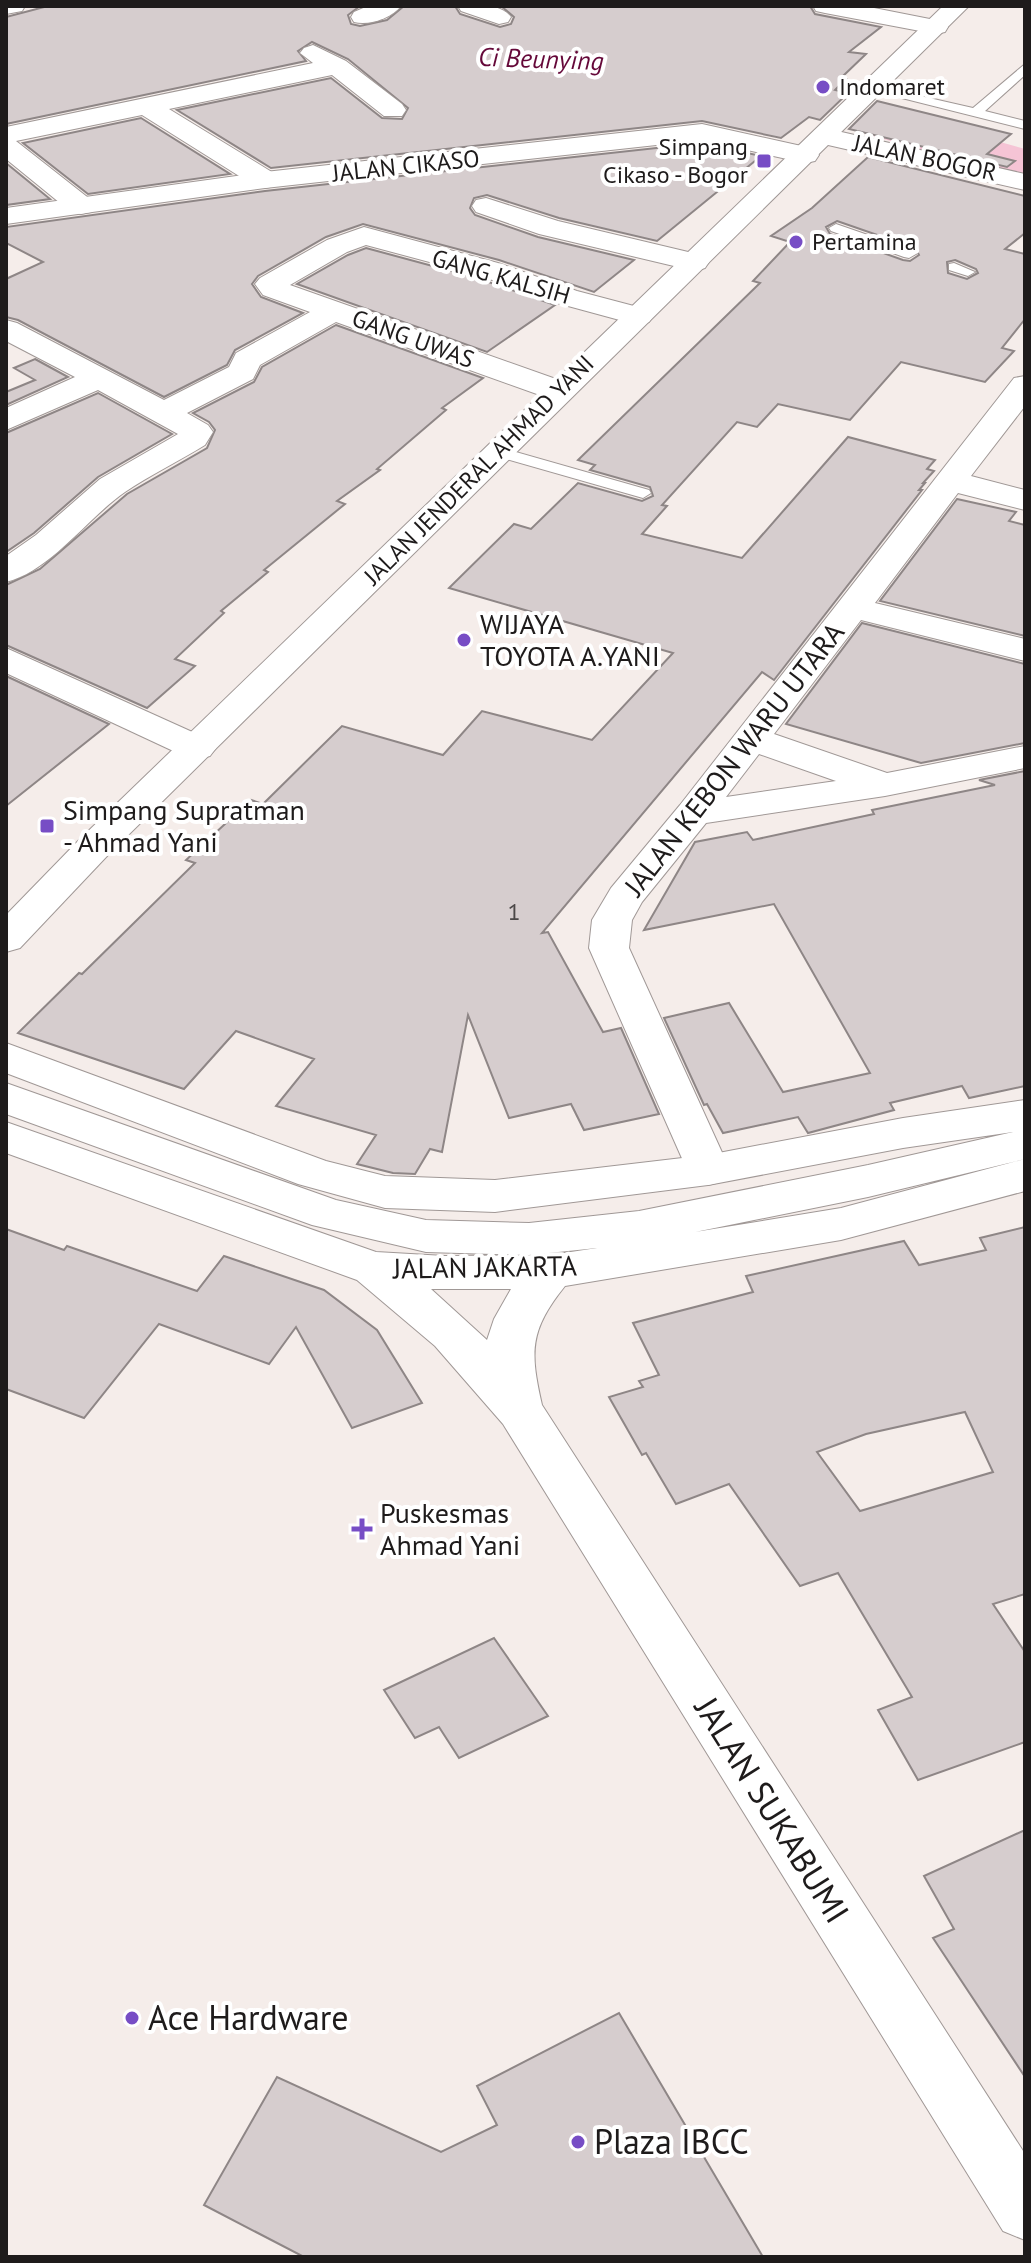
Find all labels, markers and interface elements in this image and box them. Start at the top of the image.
water label: Ci Beunying [478,40,604,77]
place label: Indomaret [839,71,945,102]
marker: Indomaret [814,78,832,96]
street label: JALAN BOGOR [849,127,1000,188]
place label: Simpang Cikaso - Bogor [603,131,748,190]
street label: JALAN CIKASO [330,142,481,189]
marker: Simpang Cikaso - Bogor [755,152,773,170]
place label: Pertamina [812,226,917,257]
marker: Pertamina [787,233,805,251]
street label: GANG KALSIH [429,242,574,311]
street label: GANG UWAS [348,302,478,375]
street label: JALAN JENDERAL AHMAD YANI [356,348,600,592]
place label: WIJAYA TOYOTA A.YANI [480,605,660,674]
street label: JALAN KEBON WARU UTARA [615,614,852,904]
marker: WIJAYA TOYOTA A.YANI [455,631,473,649]
place label: Simpang Supratman - Ahmad Yani [63,791,305,860]
marker: Simpang Supratman - Ahmad Yani [38,817,56,835]
house number: 1 [507,896,521,927]
street label: JALAN JAKARTA [392,1246,578,1287]
place label: Puskesmas Ahmad Yani [380,1494,520,1563]
marker: Puskesmas Ahmad Yani [351,1518,373,1540]
street label: JALAN SUKABUMI [685,1687,860,1931]
place label: Ace Hardware [148,1995,349,2039]
marker: Ace Hardware [123,2009,141,2027]
place label: Plaza IBCC [594,2119,749,2163]
marker: Plaza IBCC [569,2133,587,2151]

